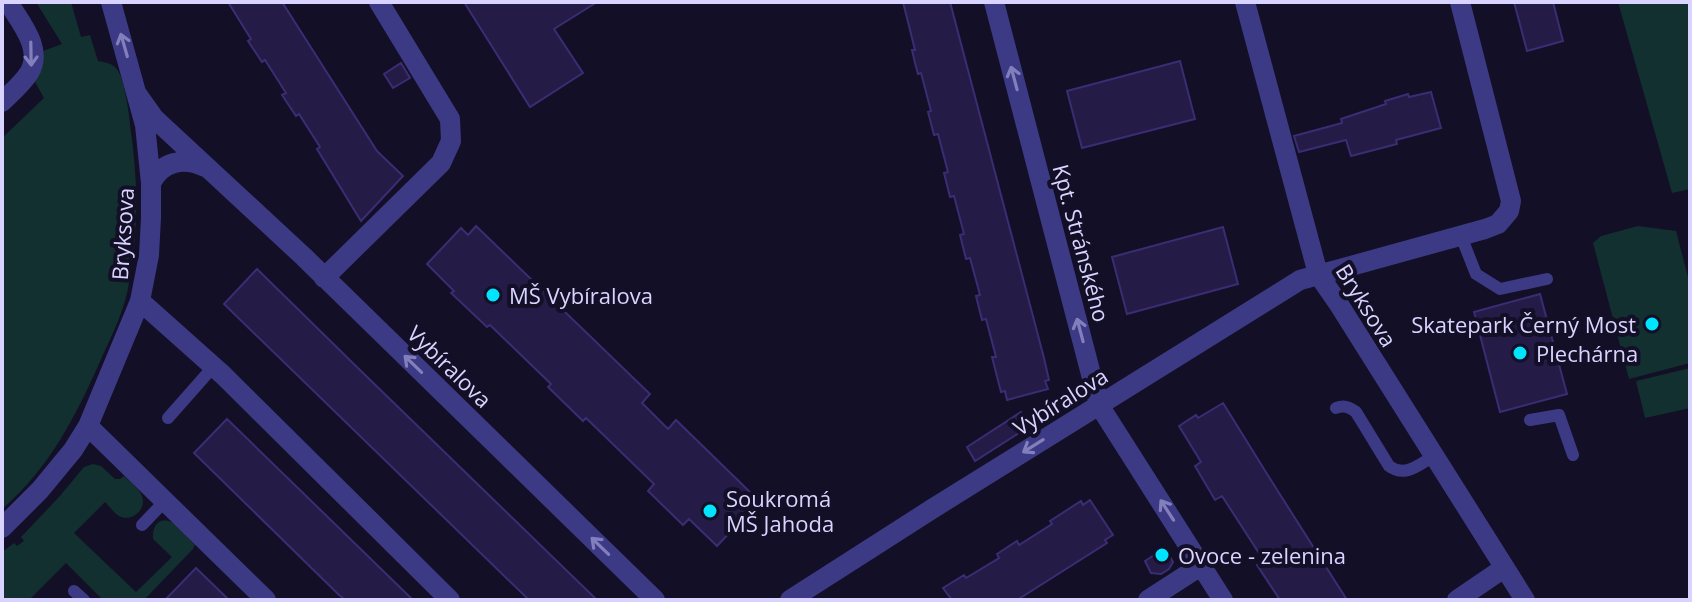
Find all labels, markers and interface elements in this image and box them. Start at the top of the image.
one-way arrow [115,33,130,59]
one-way arrow [24,41,39,67]
one-way arrow [1006,66,1021,91]
street label: Kpt. Stránského [1047,161,1117,325]
street label: Bryksova [104,187,140,281]
street label: Bryksova [1330,258,1404,352]
place label: MŠ Vybíralova [509,280,653,310]
marker: MŠ Vybíralova [484,286,502,304]
place label: Skatepark Černý Most [1411,309,1636,339]
marker: Skatepark Černý Most [1643,315,1661,333]
one-way arrow [1072,317,1087,343]
street label: Vybíralova [401,318,499,414]
place label: Plechárna [1536,338,1638,368]
marker: Plechárna [1511,344,1529,362]
one-way arrow [403,355,423,374]
street label: Vybíralova [1007,360,1113,442]
one-way arrow [1022,438,1045,454]
place label: Soukromá MŠ Jahoda [726,483,834,538]
one-way arrow [1158,499,1174,522]
marker: Soukromá MŠ Jahoda [701,502,719,520]
one-way arrow [590,536,610,555]
place label: Ovoce - zelenina [1178,540,1346,570]
marker: Ovoce - zelenina [1153,546,1171,564]

